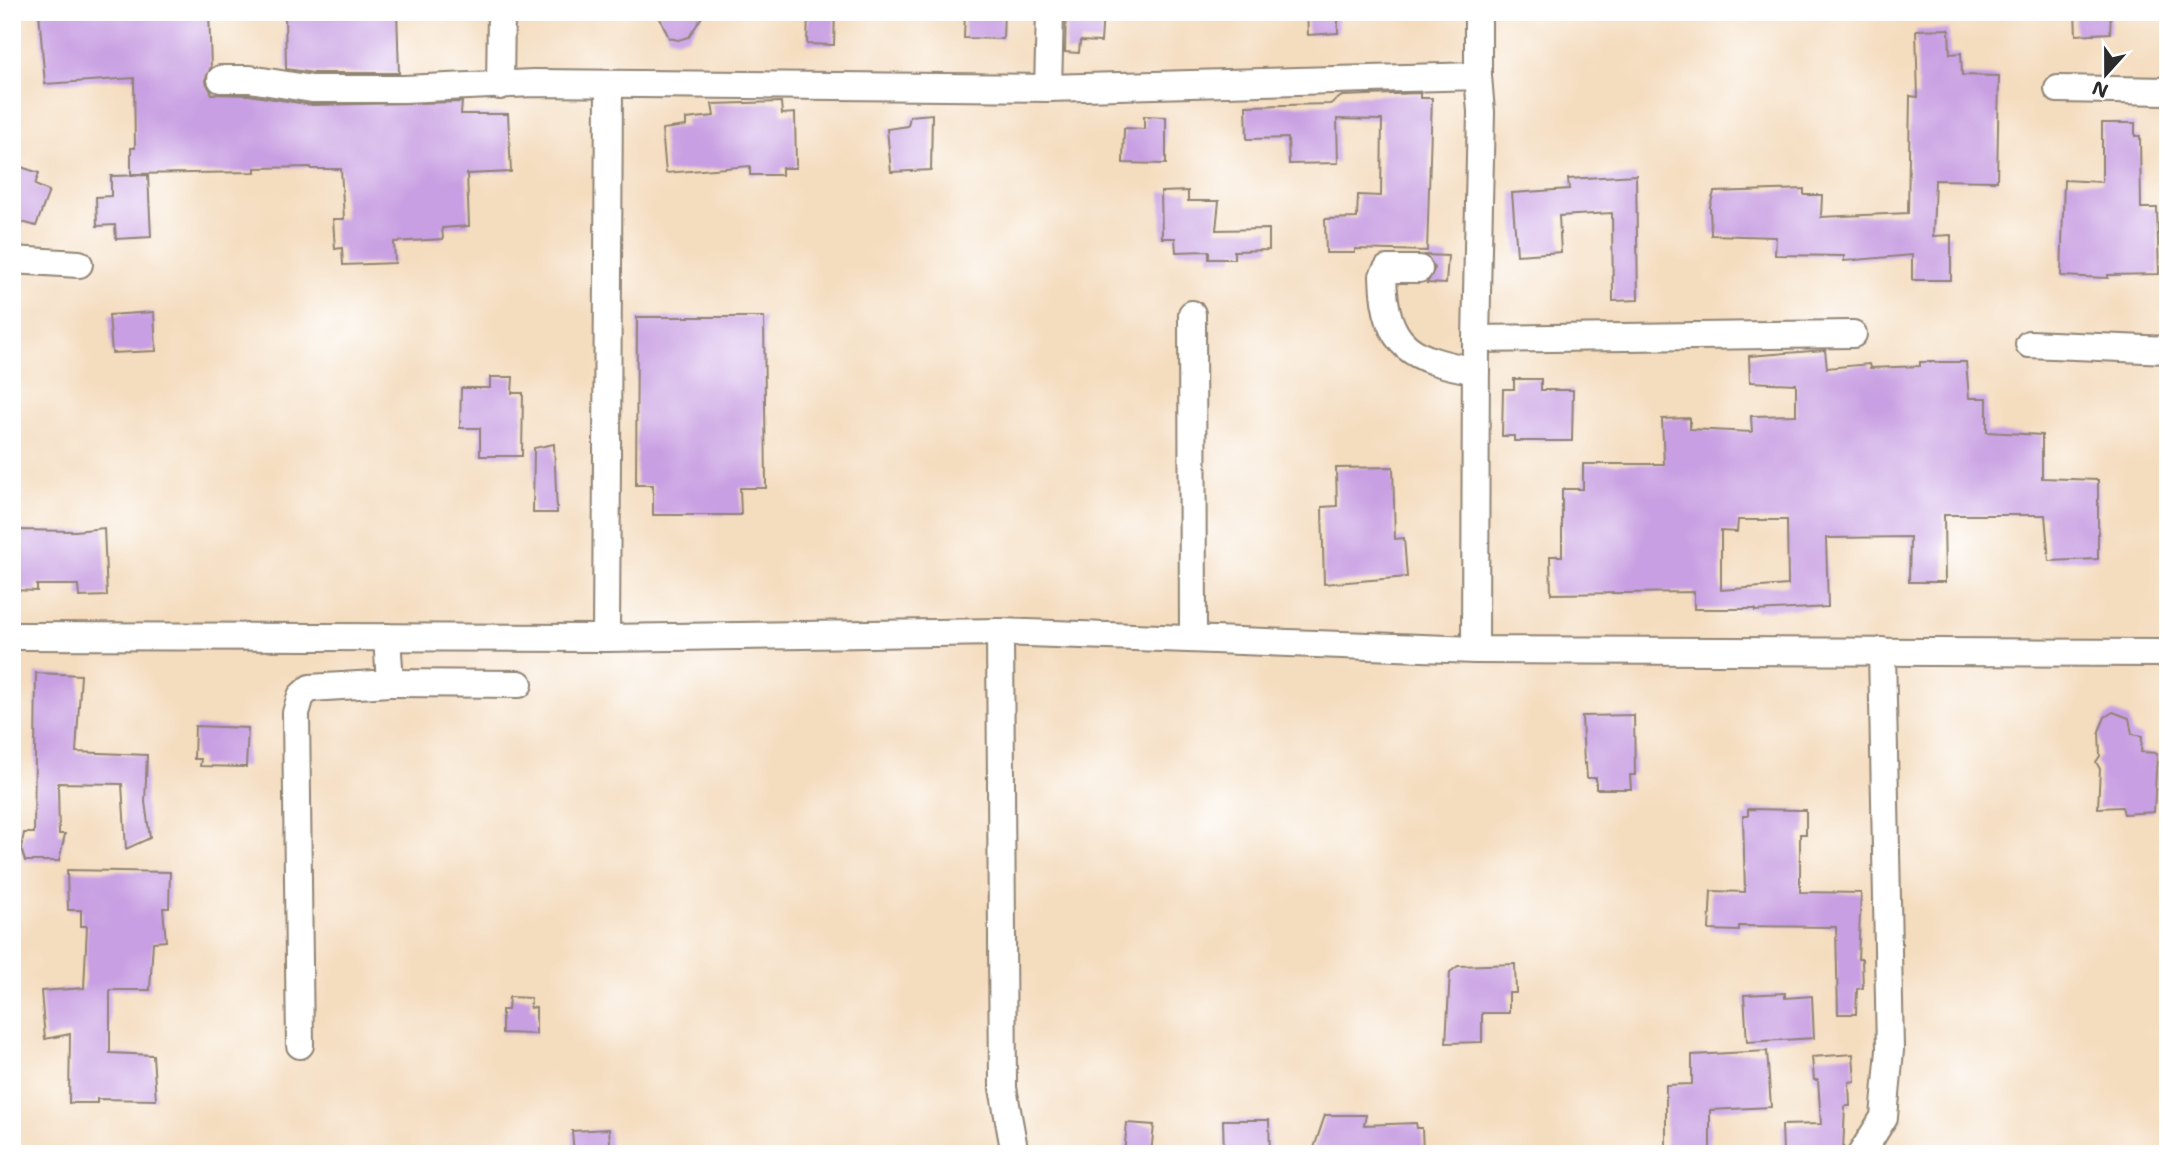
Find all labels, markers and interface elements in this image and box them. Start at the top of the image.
north arrow [2072,38,2142,108]
text: N [2089,75,2112,104]

